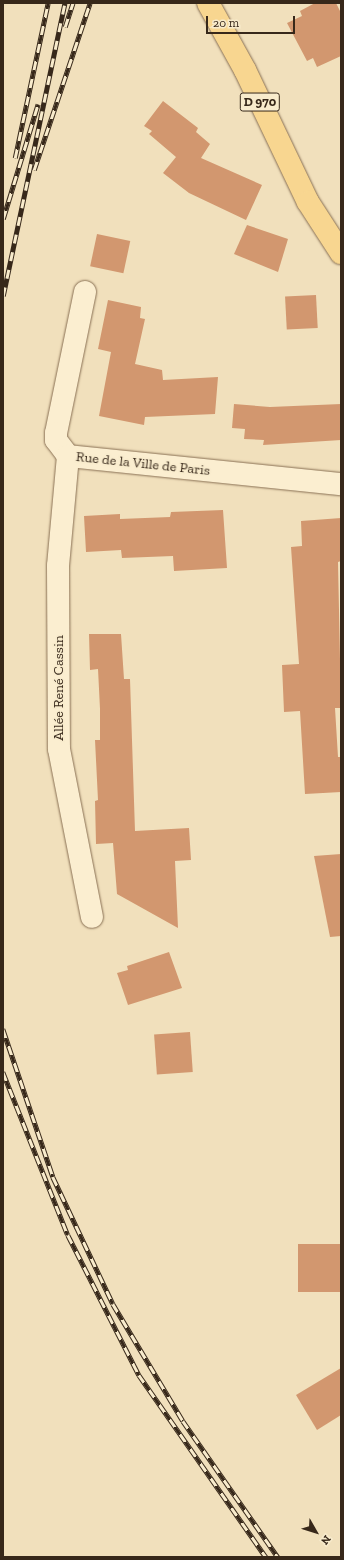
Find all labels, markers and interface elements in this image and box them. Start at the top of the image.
scale bar [208,8,297,34]
text: 20 m [213,16,239,30]
road number: D 970 [239,91,281,113]
street label: Rue de la Ville de Paris [75,449,211,479]
street label: Allée René Cassin [51,635,67,741]
north arrow [296,1512,336,1552]
text: N [318,1533,333,1547]

